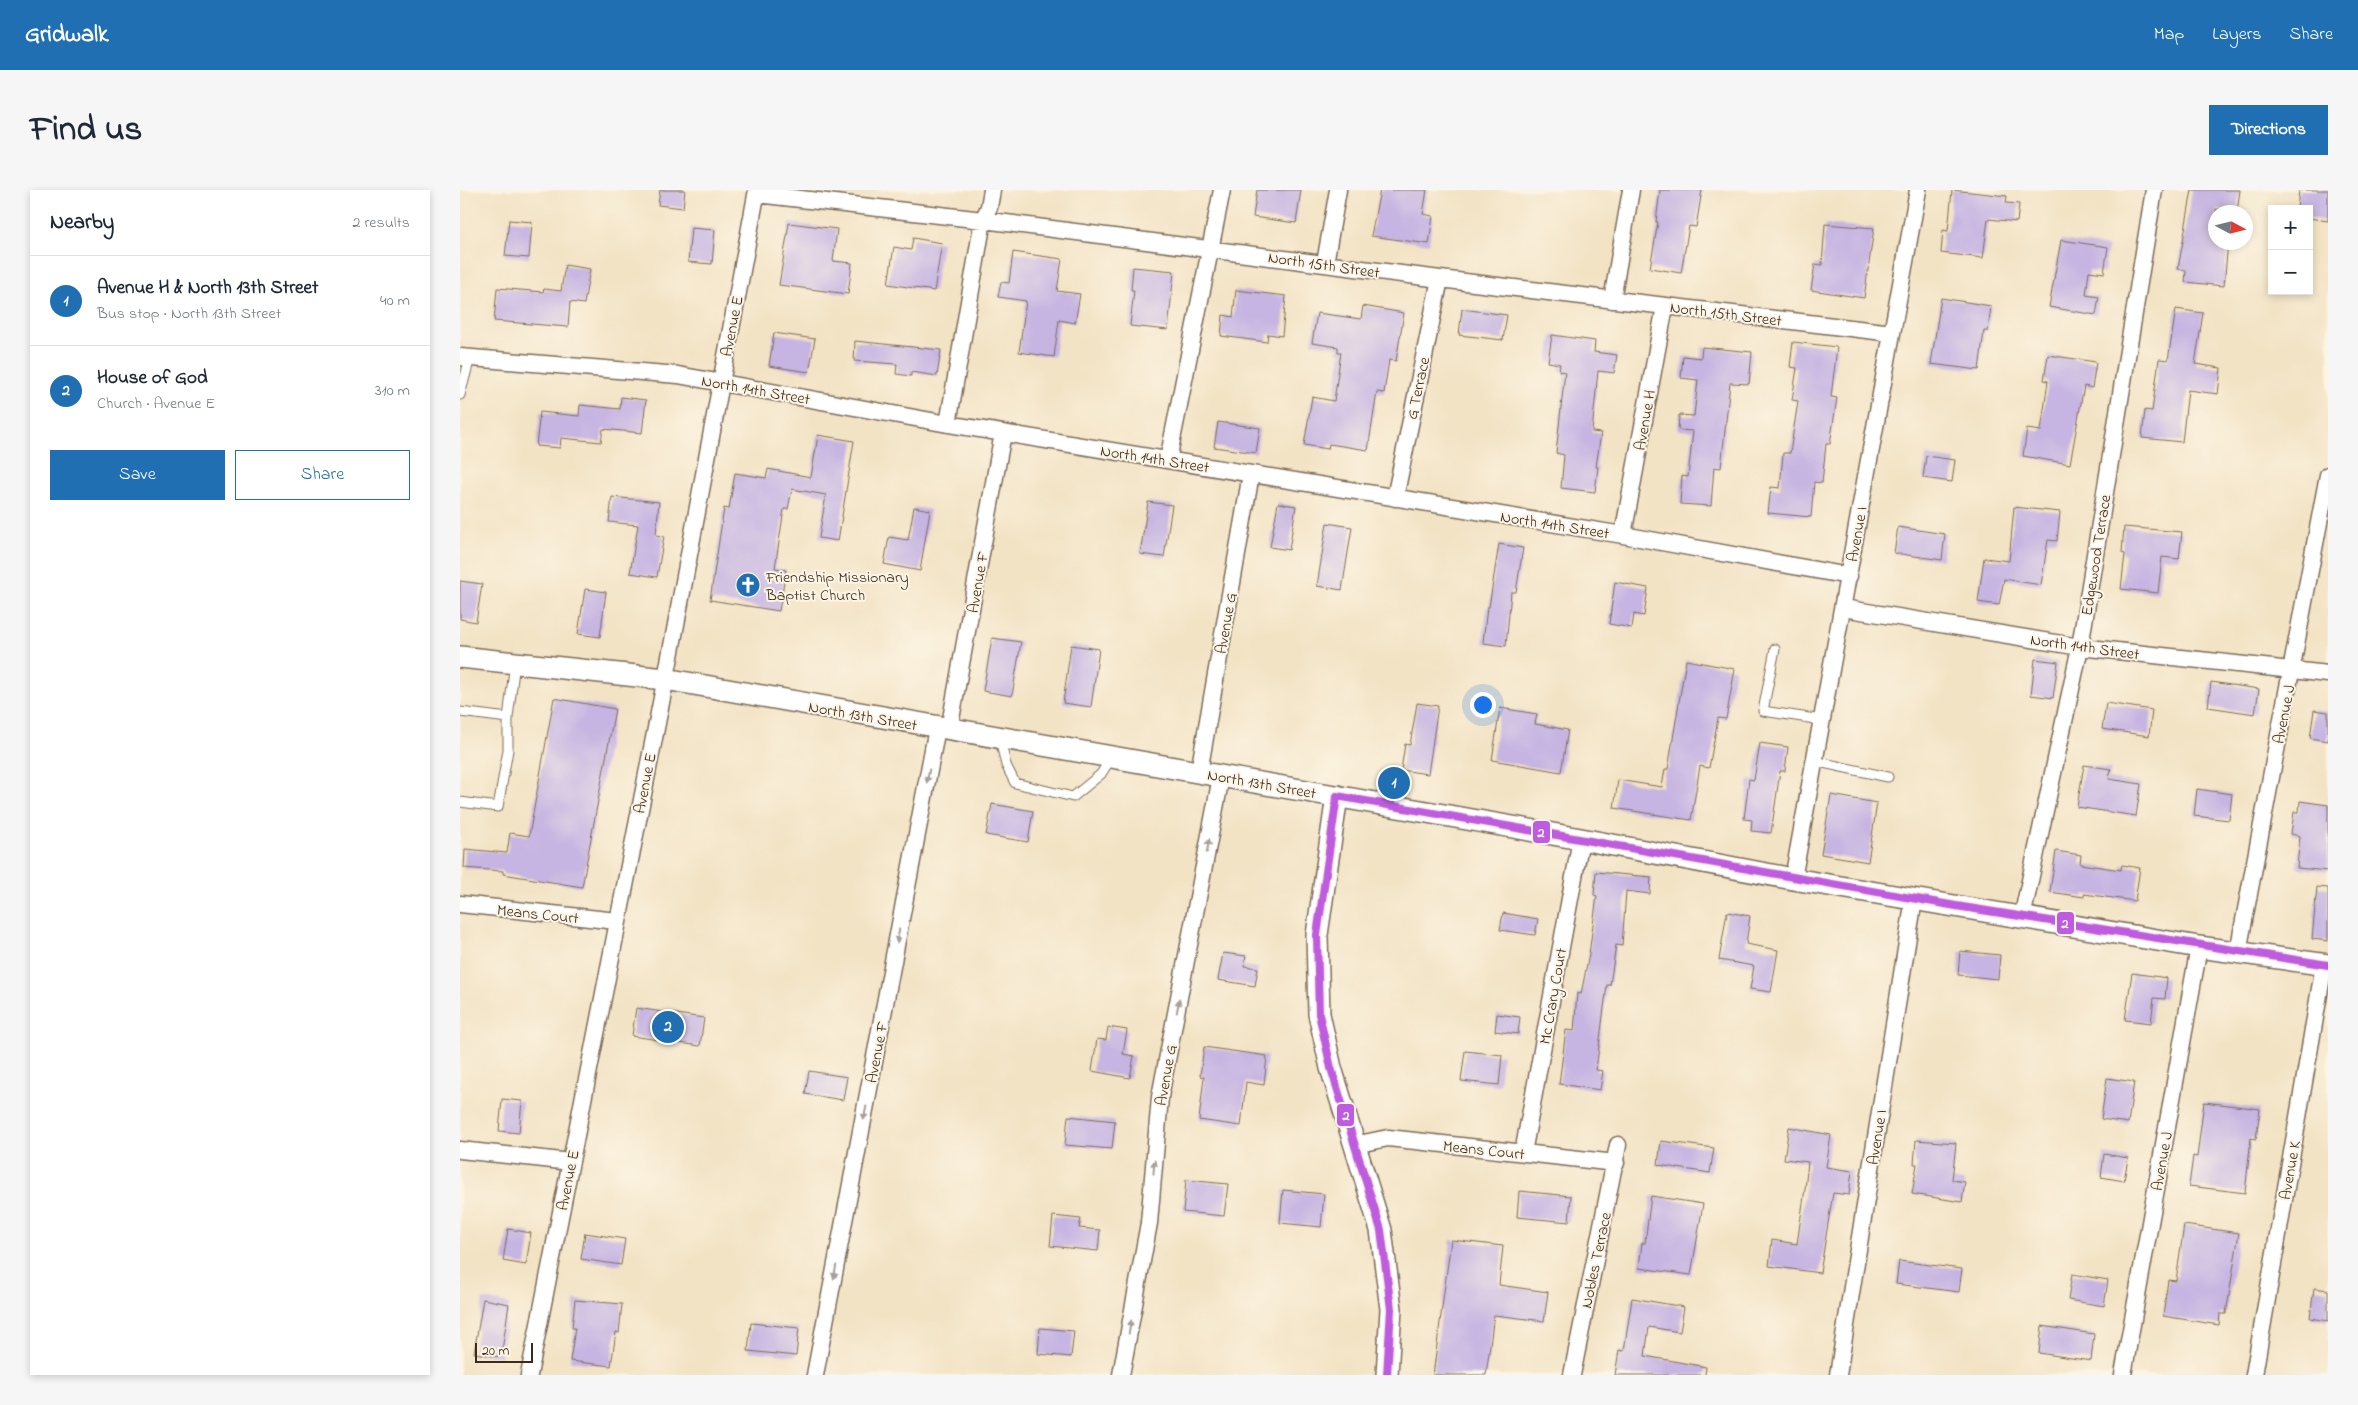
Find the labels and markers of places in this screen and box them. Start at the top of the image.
place label: Friendship Missionary Baptist Church [765,566,909,608]
church icon: Friendship Missionary Baptist Church [735,572,761,598]
pin: 1 [1378,764,1410,802]
pin: 2 [652,1008,684,1046]

